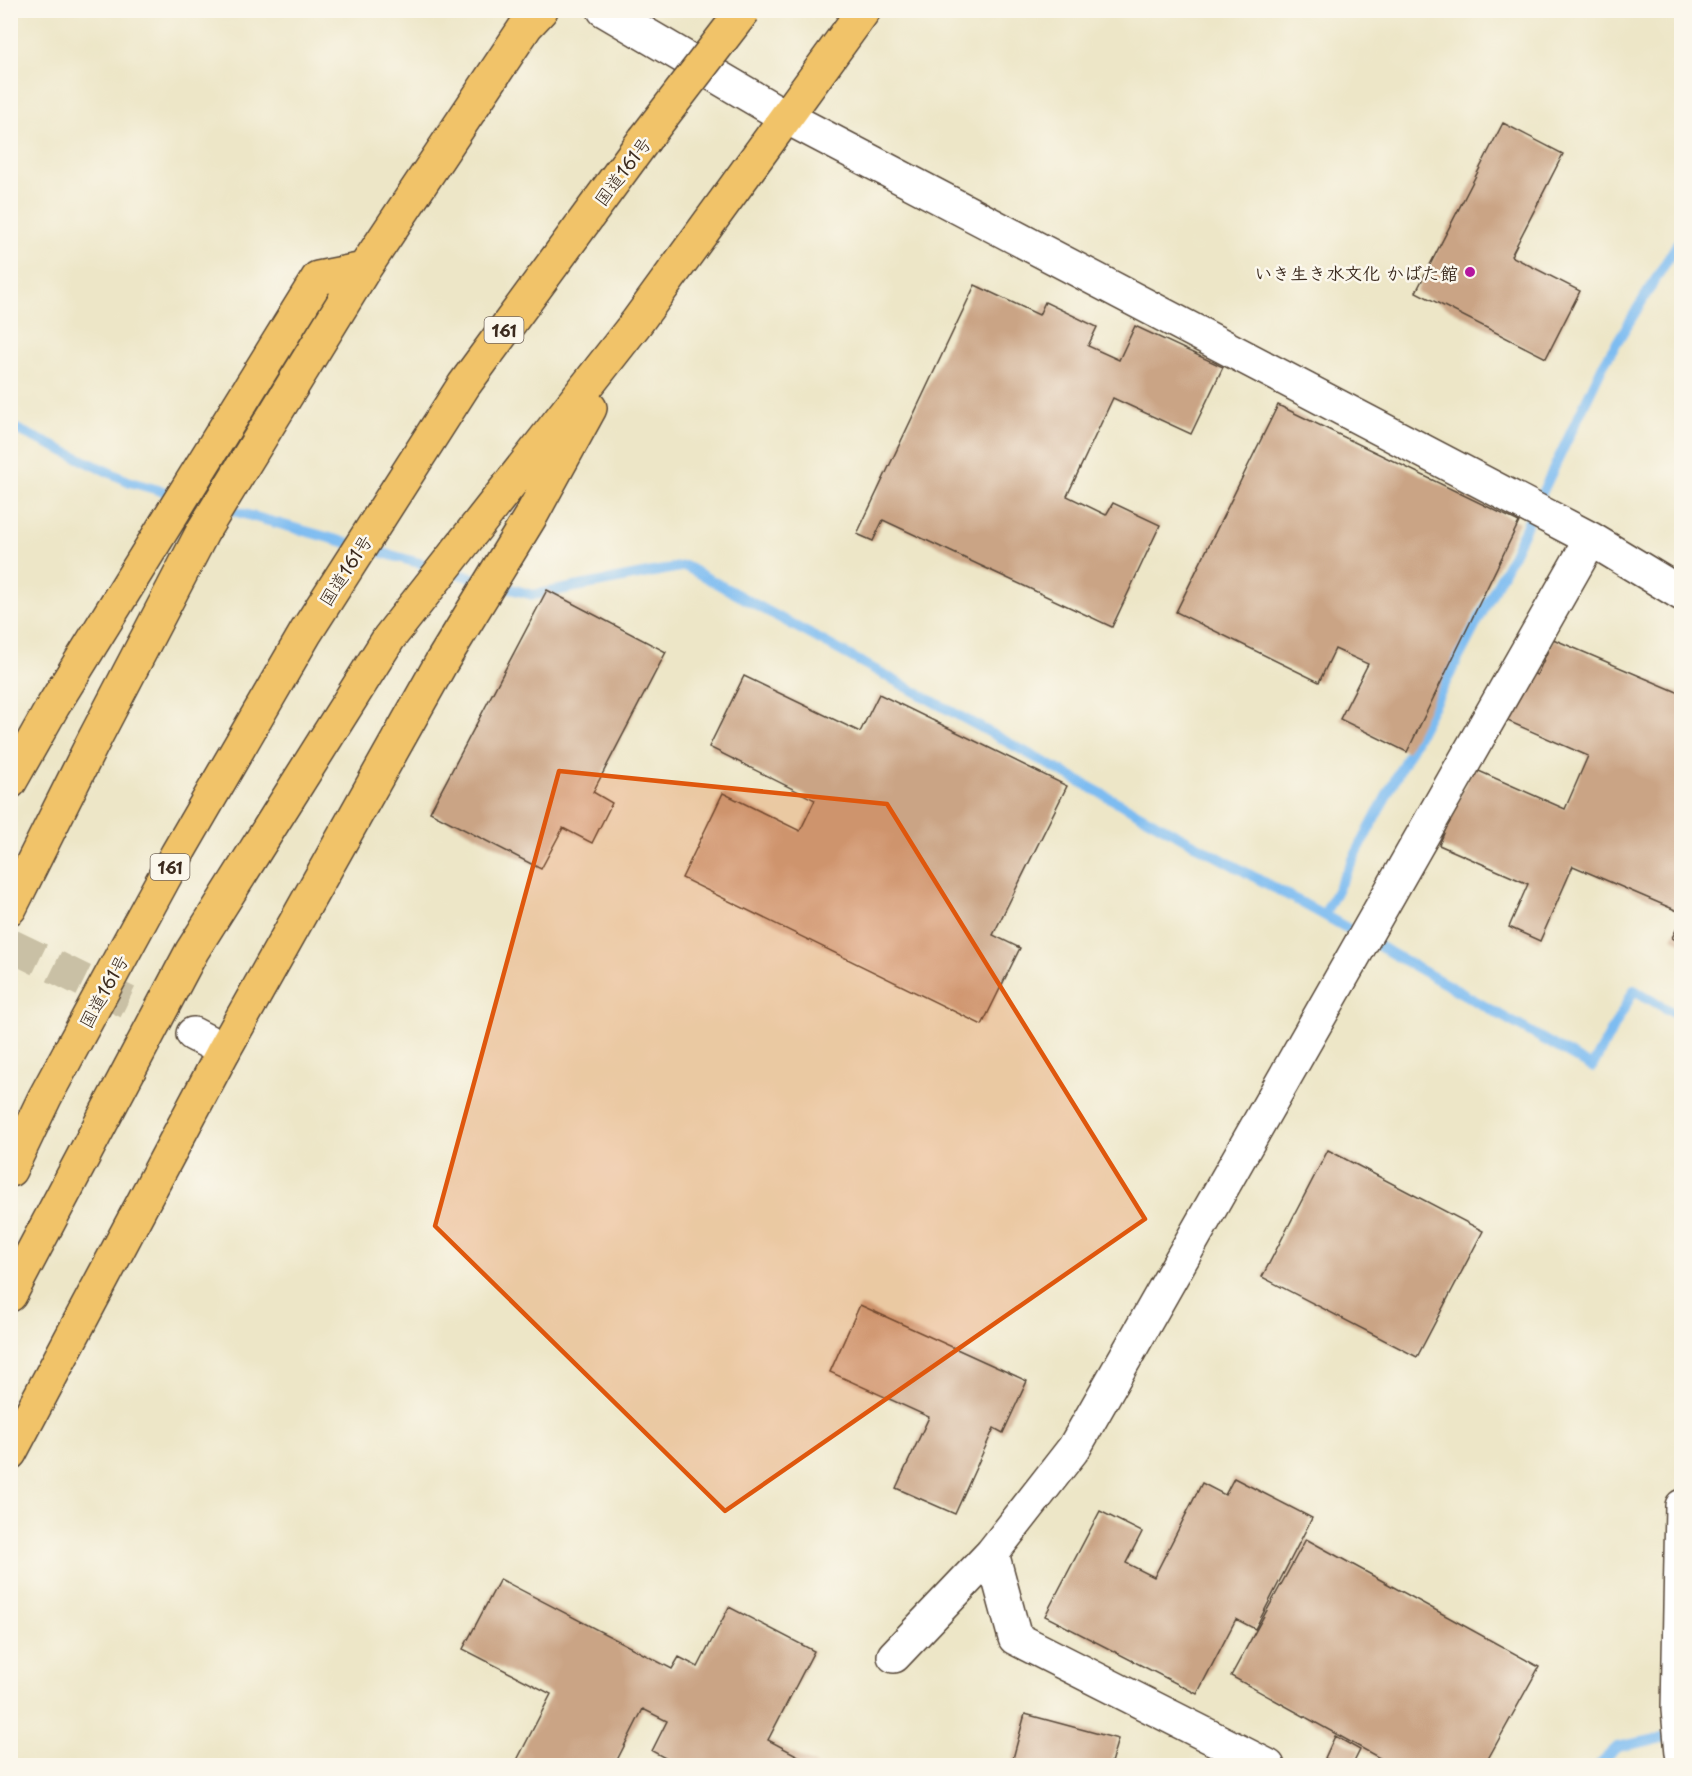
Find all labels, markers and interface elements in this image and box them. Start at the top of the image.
street label: 国道161号 [587,131,657,211]
place label: いき生き水文化 かばた館 [1254,259,1458,286]
marker: いき生き水文化 かばた館 [1463,265,1477,279]
road number: 161 [484,317,524,343]
street label: 国道161号 [312,529,378,611]
road number: 161 [150,854,190,880]
street label: 国道161号 [72,949,134,1033]

